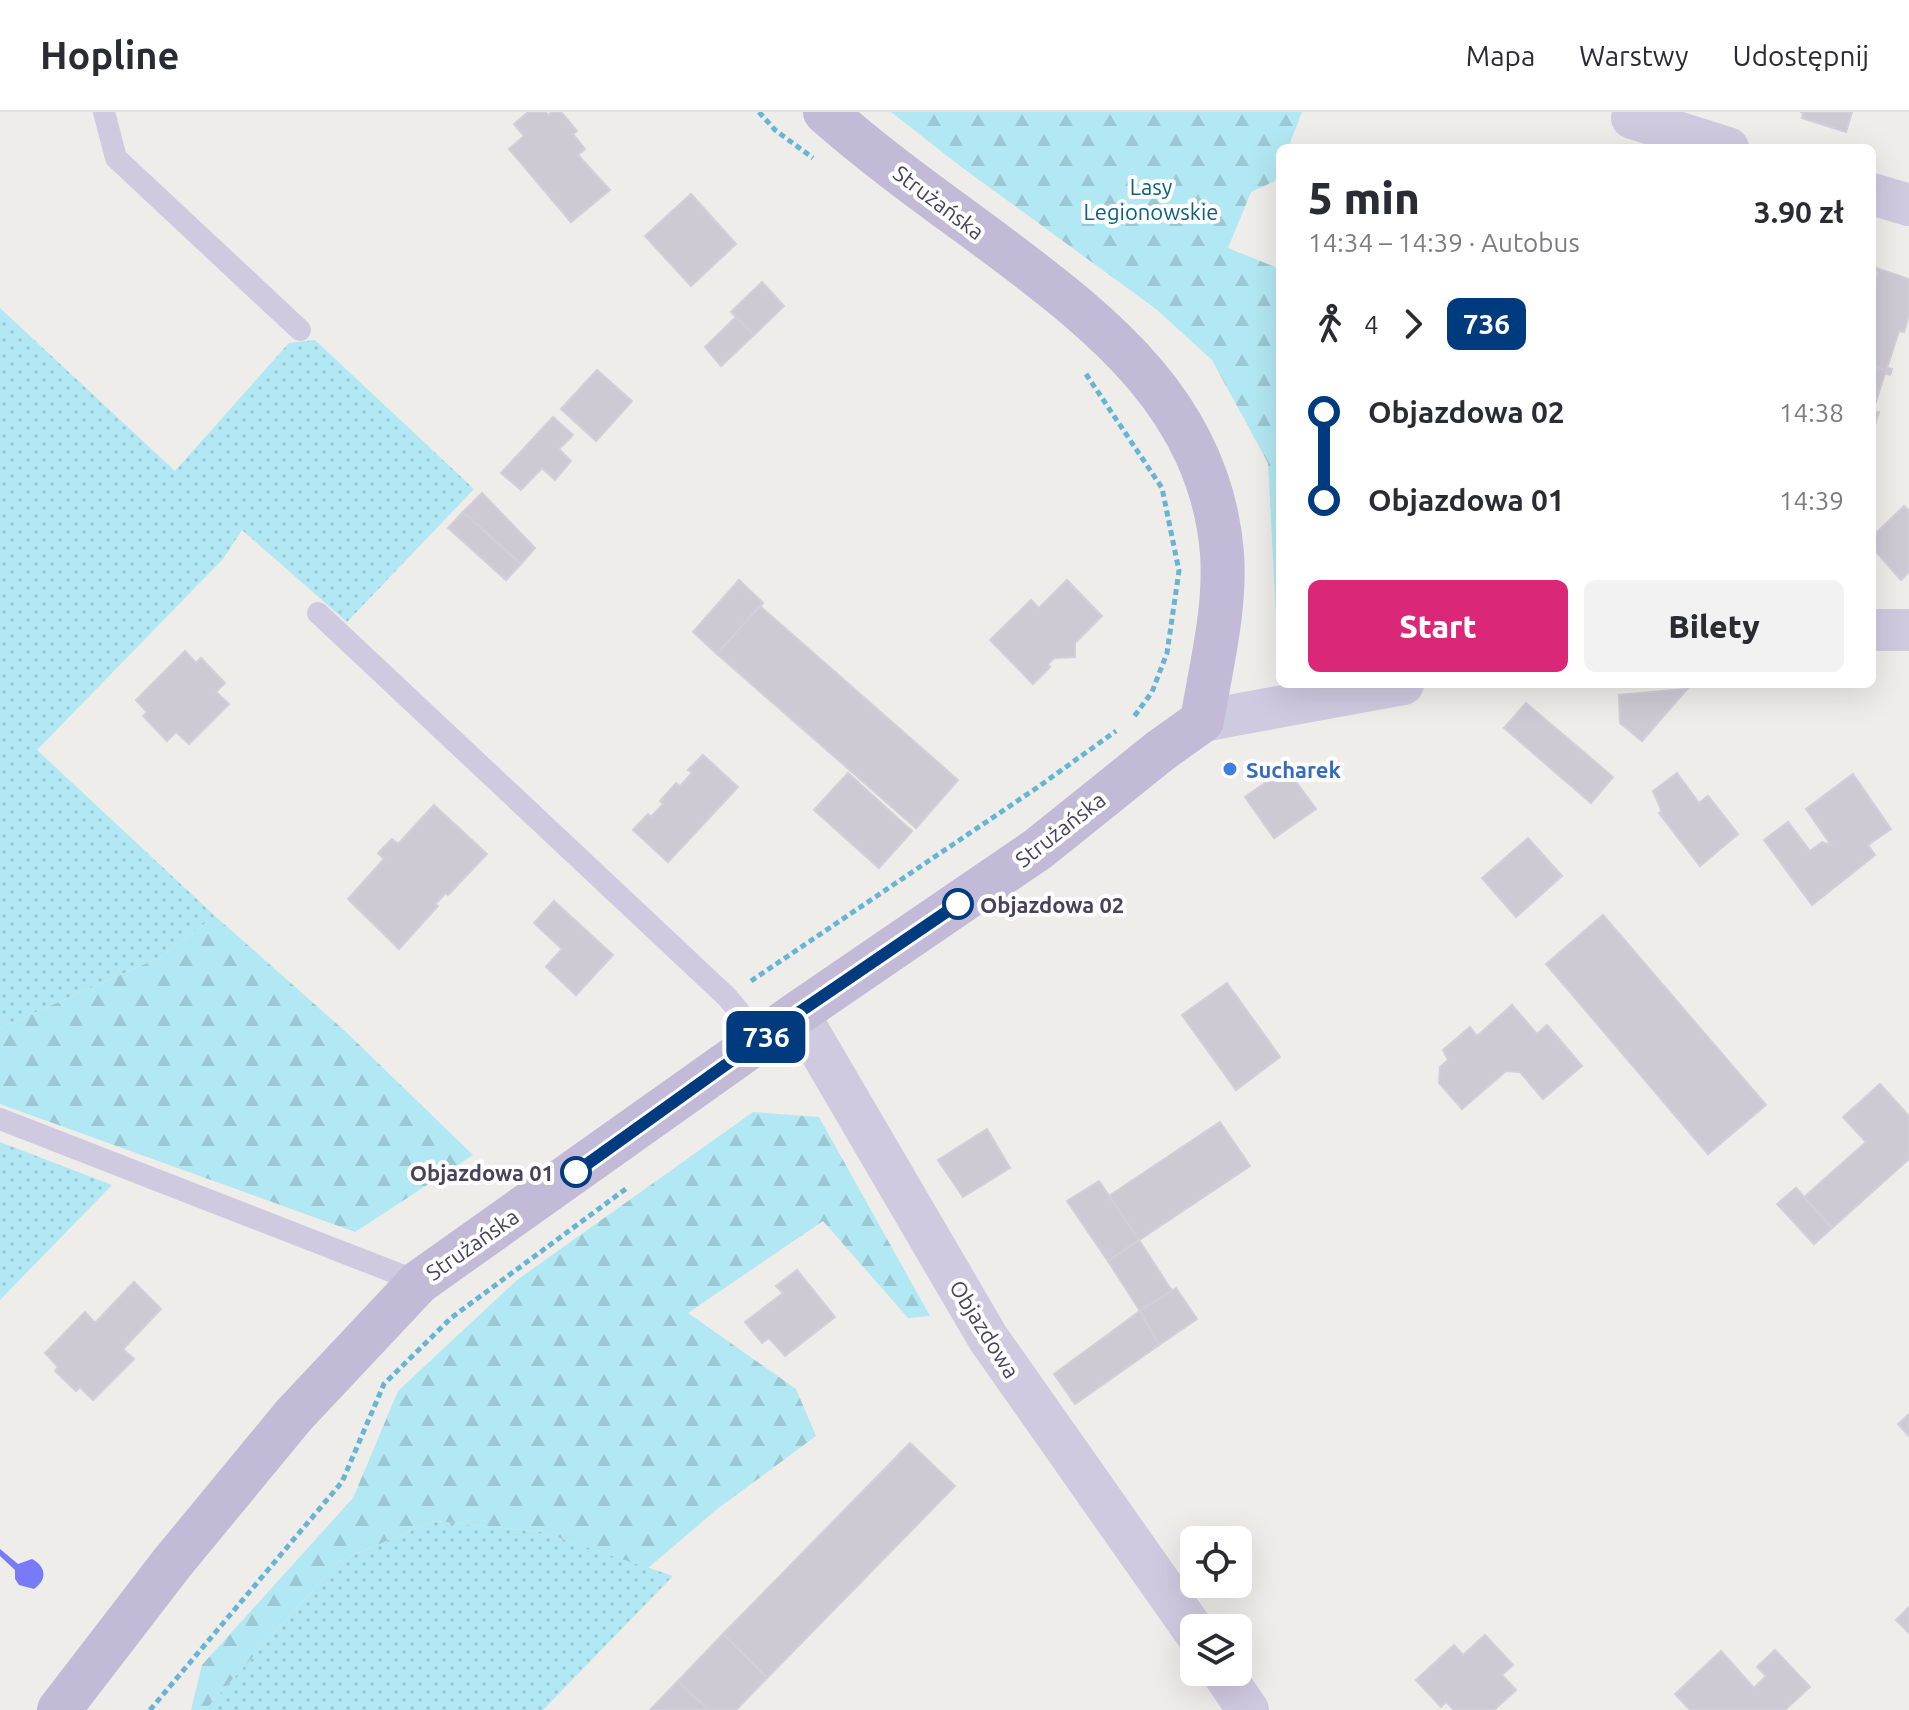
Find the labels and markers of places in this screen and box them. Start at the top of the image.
place label: Sucharek [1246,757,1342,782]
marker: Sucharek [1221,760,1239,778]
marker: Objazdowa 02 [943,889,973,919]
place label: Objazdowa 02 [980,892,1124,917]
marker: Objazdowa 01 [561,1157,591,1187]
place label: Objazdowa 01 [410,1160,554,1185]

